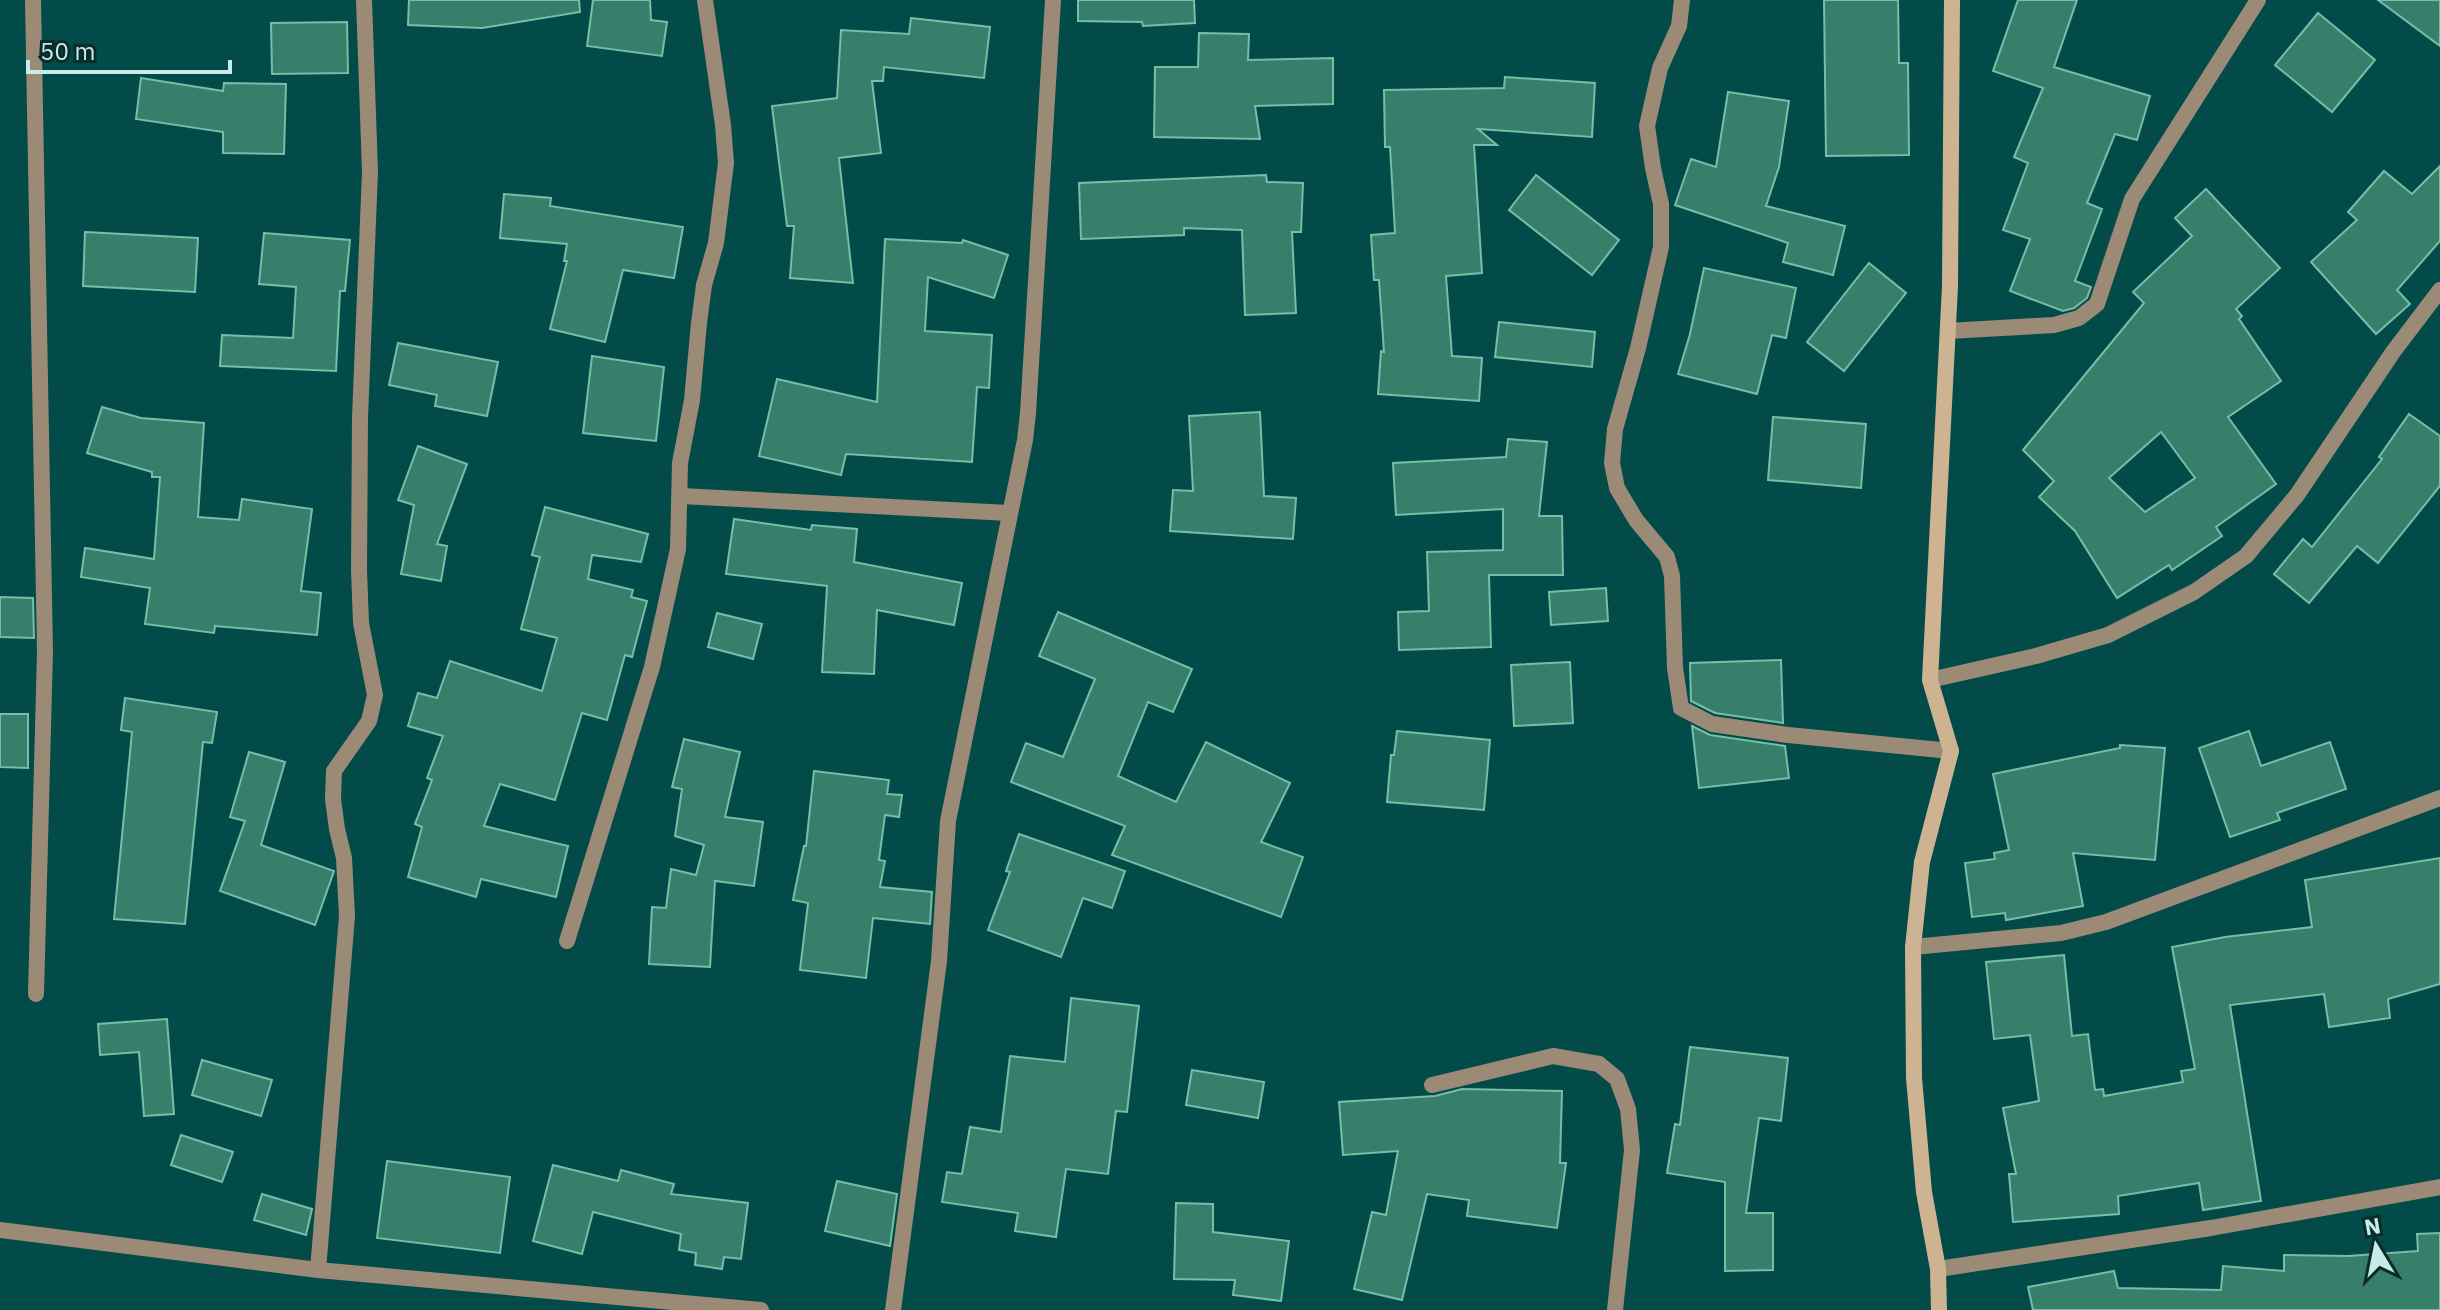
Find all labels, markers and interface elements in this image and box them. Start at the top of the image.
scale bar [28,24,230,74]
text: 50 m [40,35,95,67]
north arrow [2336,1206,2416,1286]
text: N [2362,1210,2383,1241]

